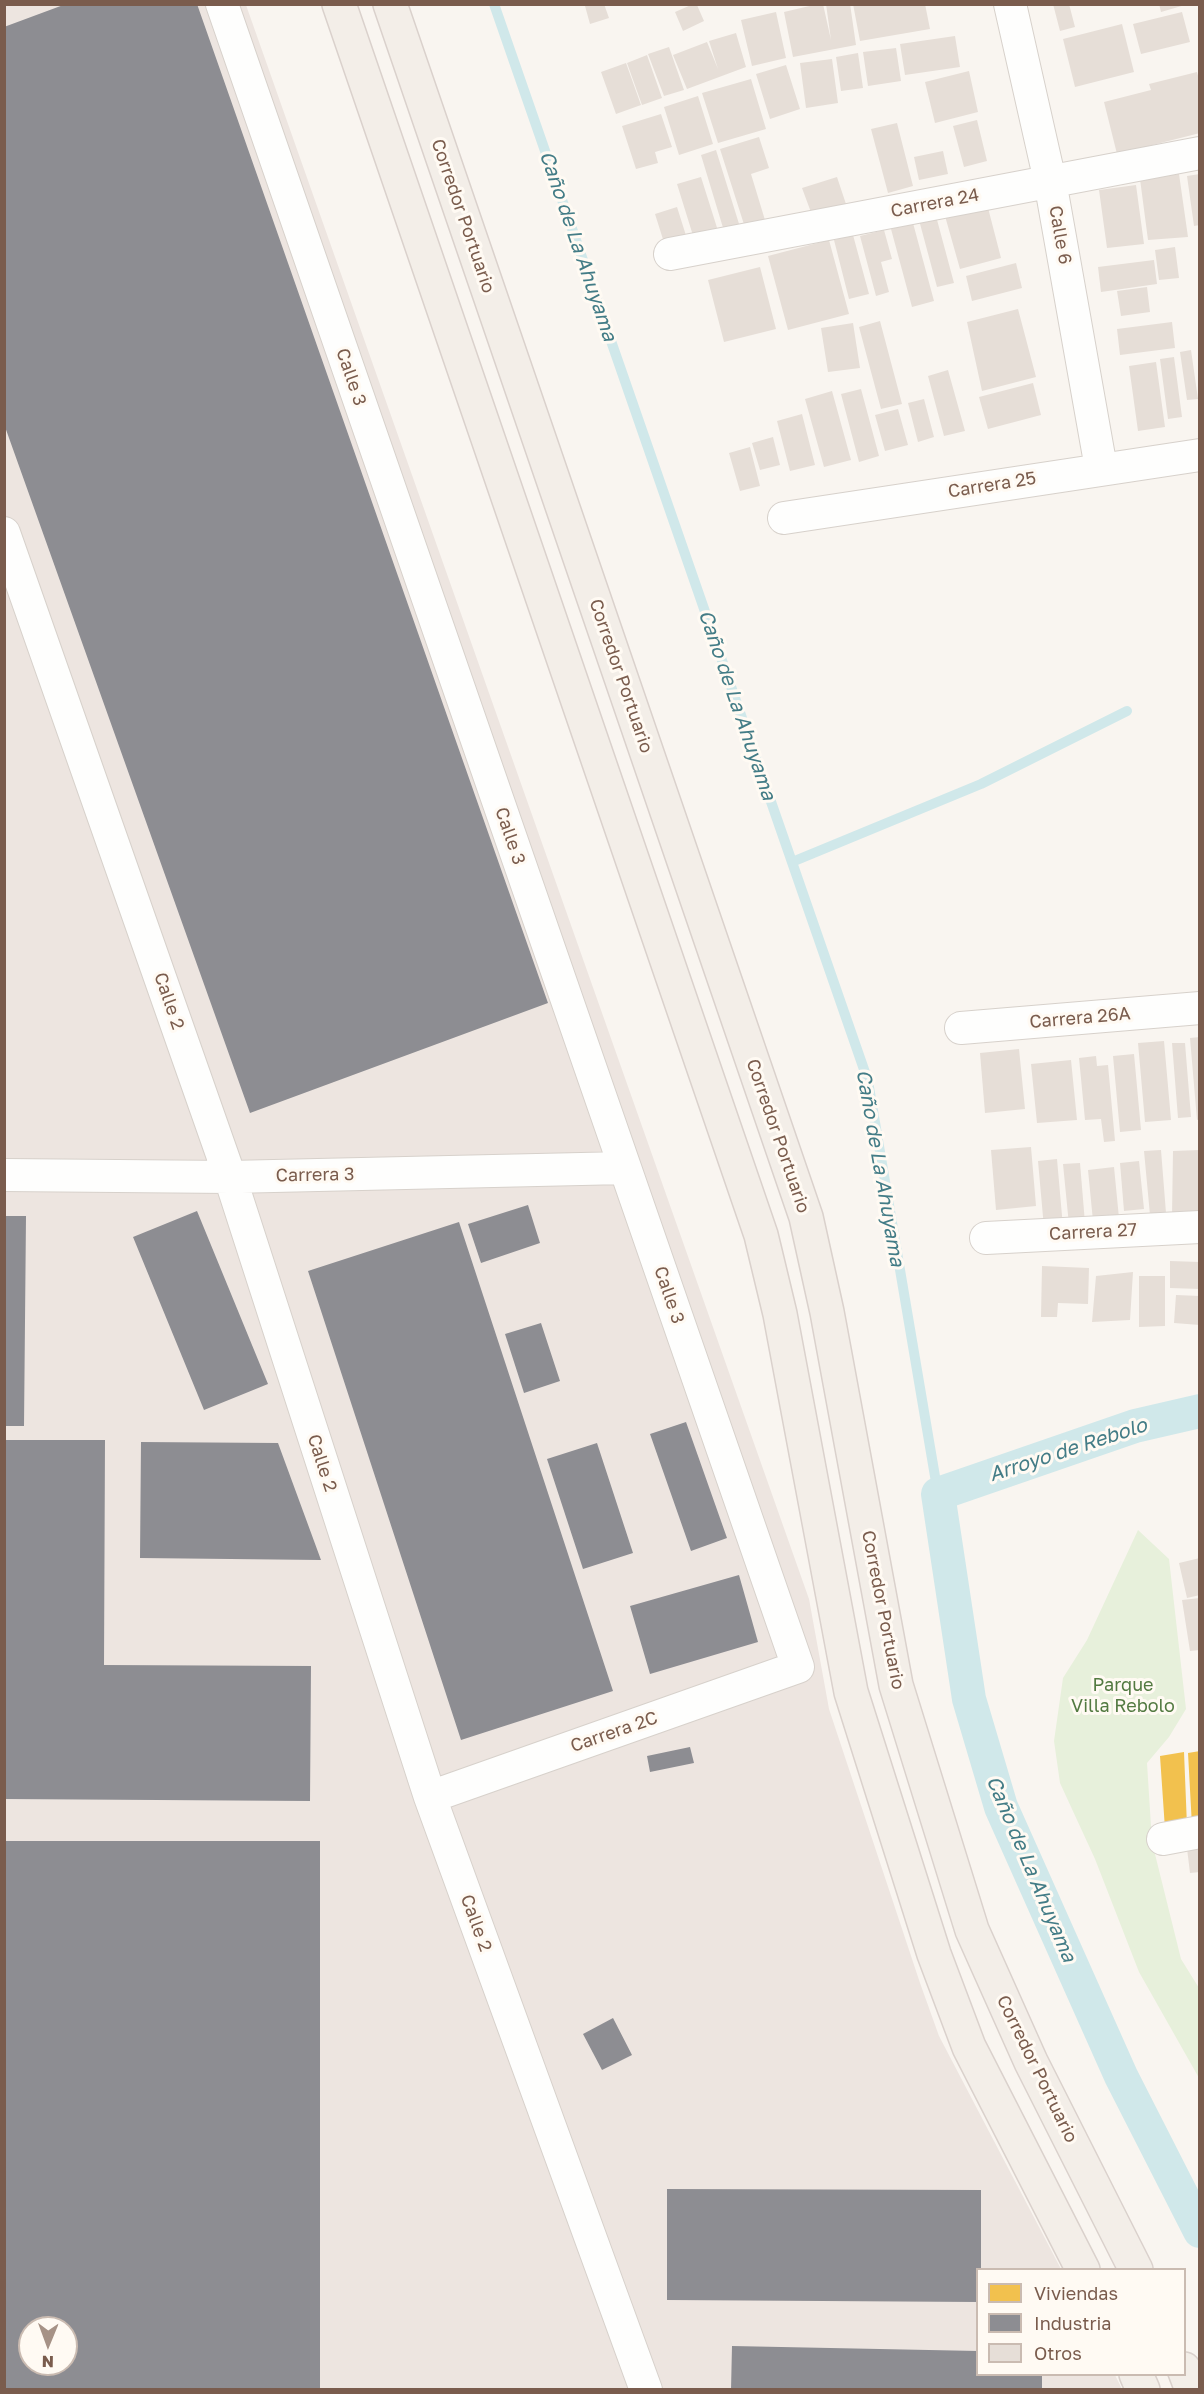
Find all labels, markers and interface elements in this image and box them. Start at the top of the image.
street label: Corredor Portuario [427,136,499,296]
water label: Caño de La Ahuyama [534,148,622,344]
street label: Carrera 24 [889,184,981,222]
street label: Calle 6 [1044,204,1076,266]
street label: Calle 3 [331,345,371,409]
street label: Carrera 25 [946,467,1038,503]
street label: Corredor Portuario [585,596,657,756]
water label: Caño de La Ahuyama [693,607,781,803]
street label: Calle 3 [490,804,530,868]
street label: Calle 2 [149,970,189,1032]
street label: Carrera 26A [1028,1003,1132,1033]
street label: Corredor Portuario [742,1056,814,1216]
water label: Caño de La Ahuyama [851,1068,909,1268]
street label: Carrera 3 [275,1164,355,1186]
street label: Carrera 27 [1048,1219,1138,1245]
street label: Calle 3 [649,1263,689,1327]
water label: Arroyo de Rebolo [986,1413,1150,1487]
street label: Calle 2 [303,1432,341,1494]
street label: Corredor Portuario [857,1529,909,1691]
park label: Parque Villa Rebolo [1071,1674,1175,1716]
street label: Carrera 2C [568,1707,660,1757]
water label: Caño de La Ahuyama [981,1772,1081,1966]
street label: Calle 2 [456,1892,496,1954]
street label: Corredor Portuario [992,1992,1082,2146]
legend [976,2268,1186,2376]
text: Viviendas [1034,2282,1118,2304]
text: Industria [1034,2312,1111,2334]
north arrow [18,2316,78,2376]
text: Otros [1034,2342,1082,2364]
text: N [41,2352,54,2372]

